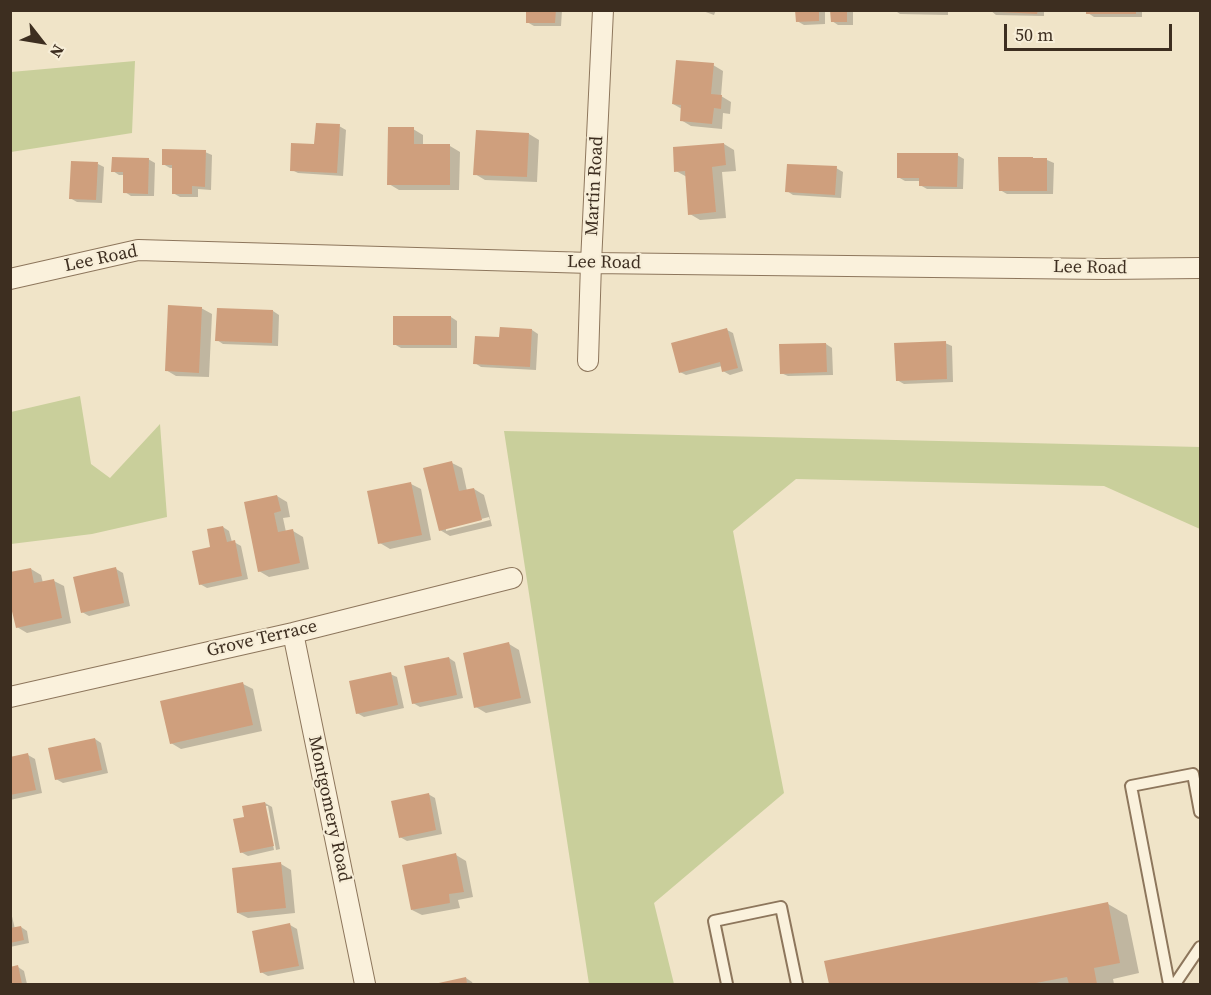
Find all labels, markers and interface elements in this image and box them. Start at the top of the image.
north arrow [12,12,72,72]
scale bar [1007,12,1175,50]
text: 50 m [1015,22,1053,47]
text: N [45,41,70,62]
street label: Martin Road [582,135,608,237]
street label: Lee Road [63,241,139,277]
street label: Lee Road [567,252,641,274]
street label: Lee Road [1053,257,1127,279]
street label: Grove Terrace [205,616,319,662]
street label: Montgomery Road [303,734,355,884]

